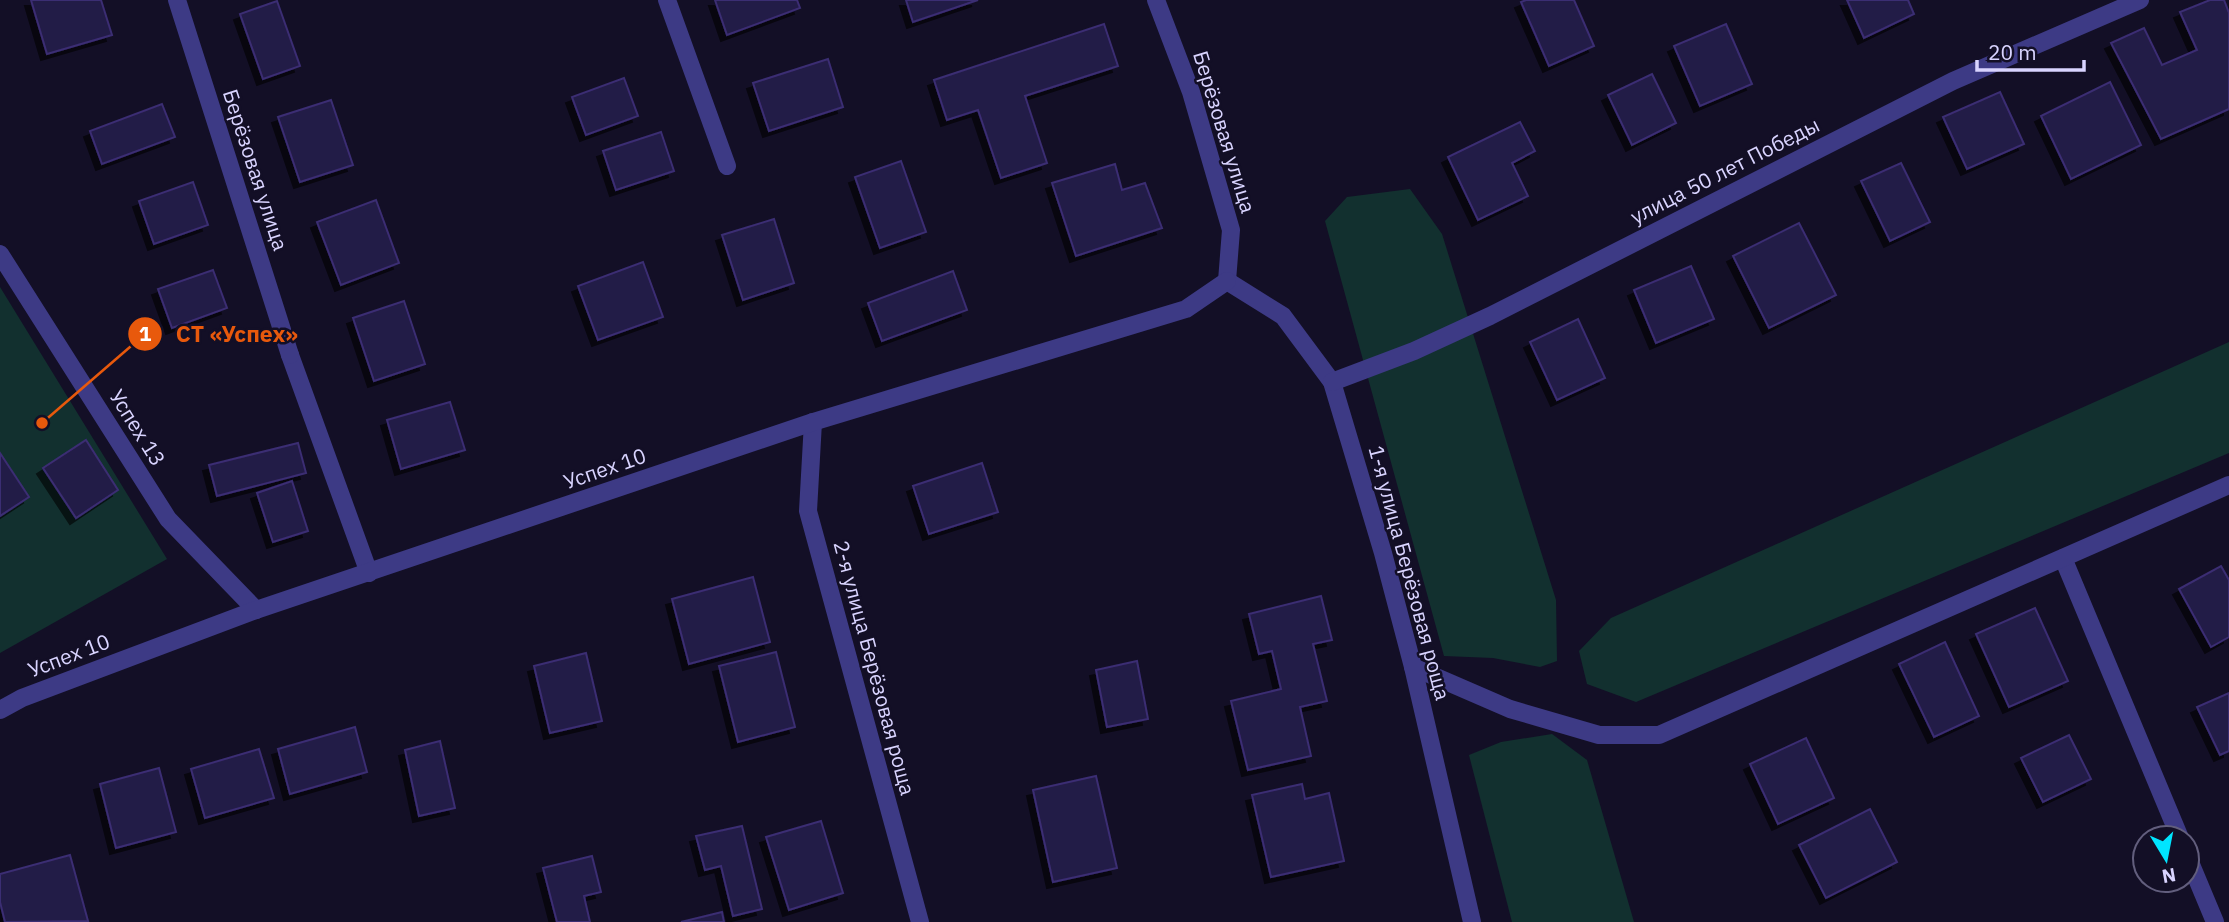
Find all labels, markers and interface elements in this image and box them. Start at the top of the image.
scale bar [1977,28,2084,72]
text: 20 m [1988,38,2037,66]
street label: Берёзовая улица [1187,47,1263,216]
street label: Берёзовая улица [217,85,295,254]
street label: улица 50 лет Победы [1625,110,1824,230]
callout: СТ «Успех» [127,312,313,356]
text: СТ «Успех» [176,318,298,348]
text: 1 [139,319,152,347]
street label: Успех 13 [103,384,172,471]
street label: Успех 10 [560,441,650,495]
street label: 1-я улица Берёзовая роща [1362,442,1457,703]
street label: 2-я улица Берёзовая роща [827,537,922,798]
street label: Успех 10 [24,627,114,683]
north arrow [2131,824,2201,894]
text: N [2160,863,2178,889]

